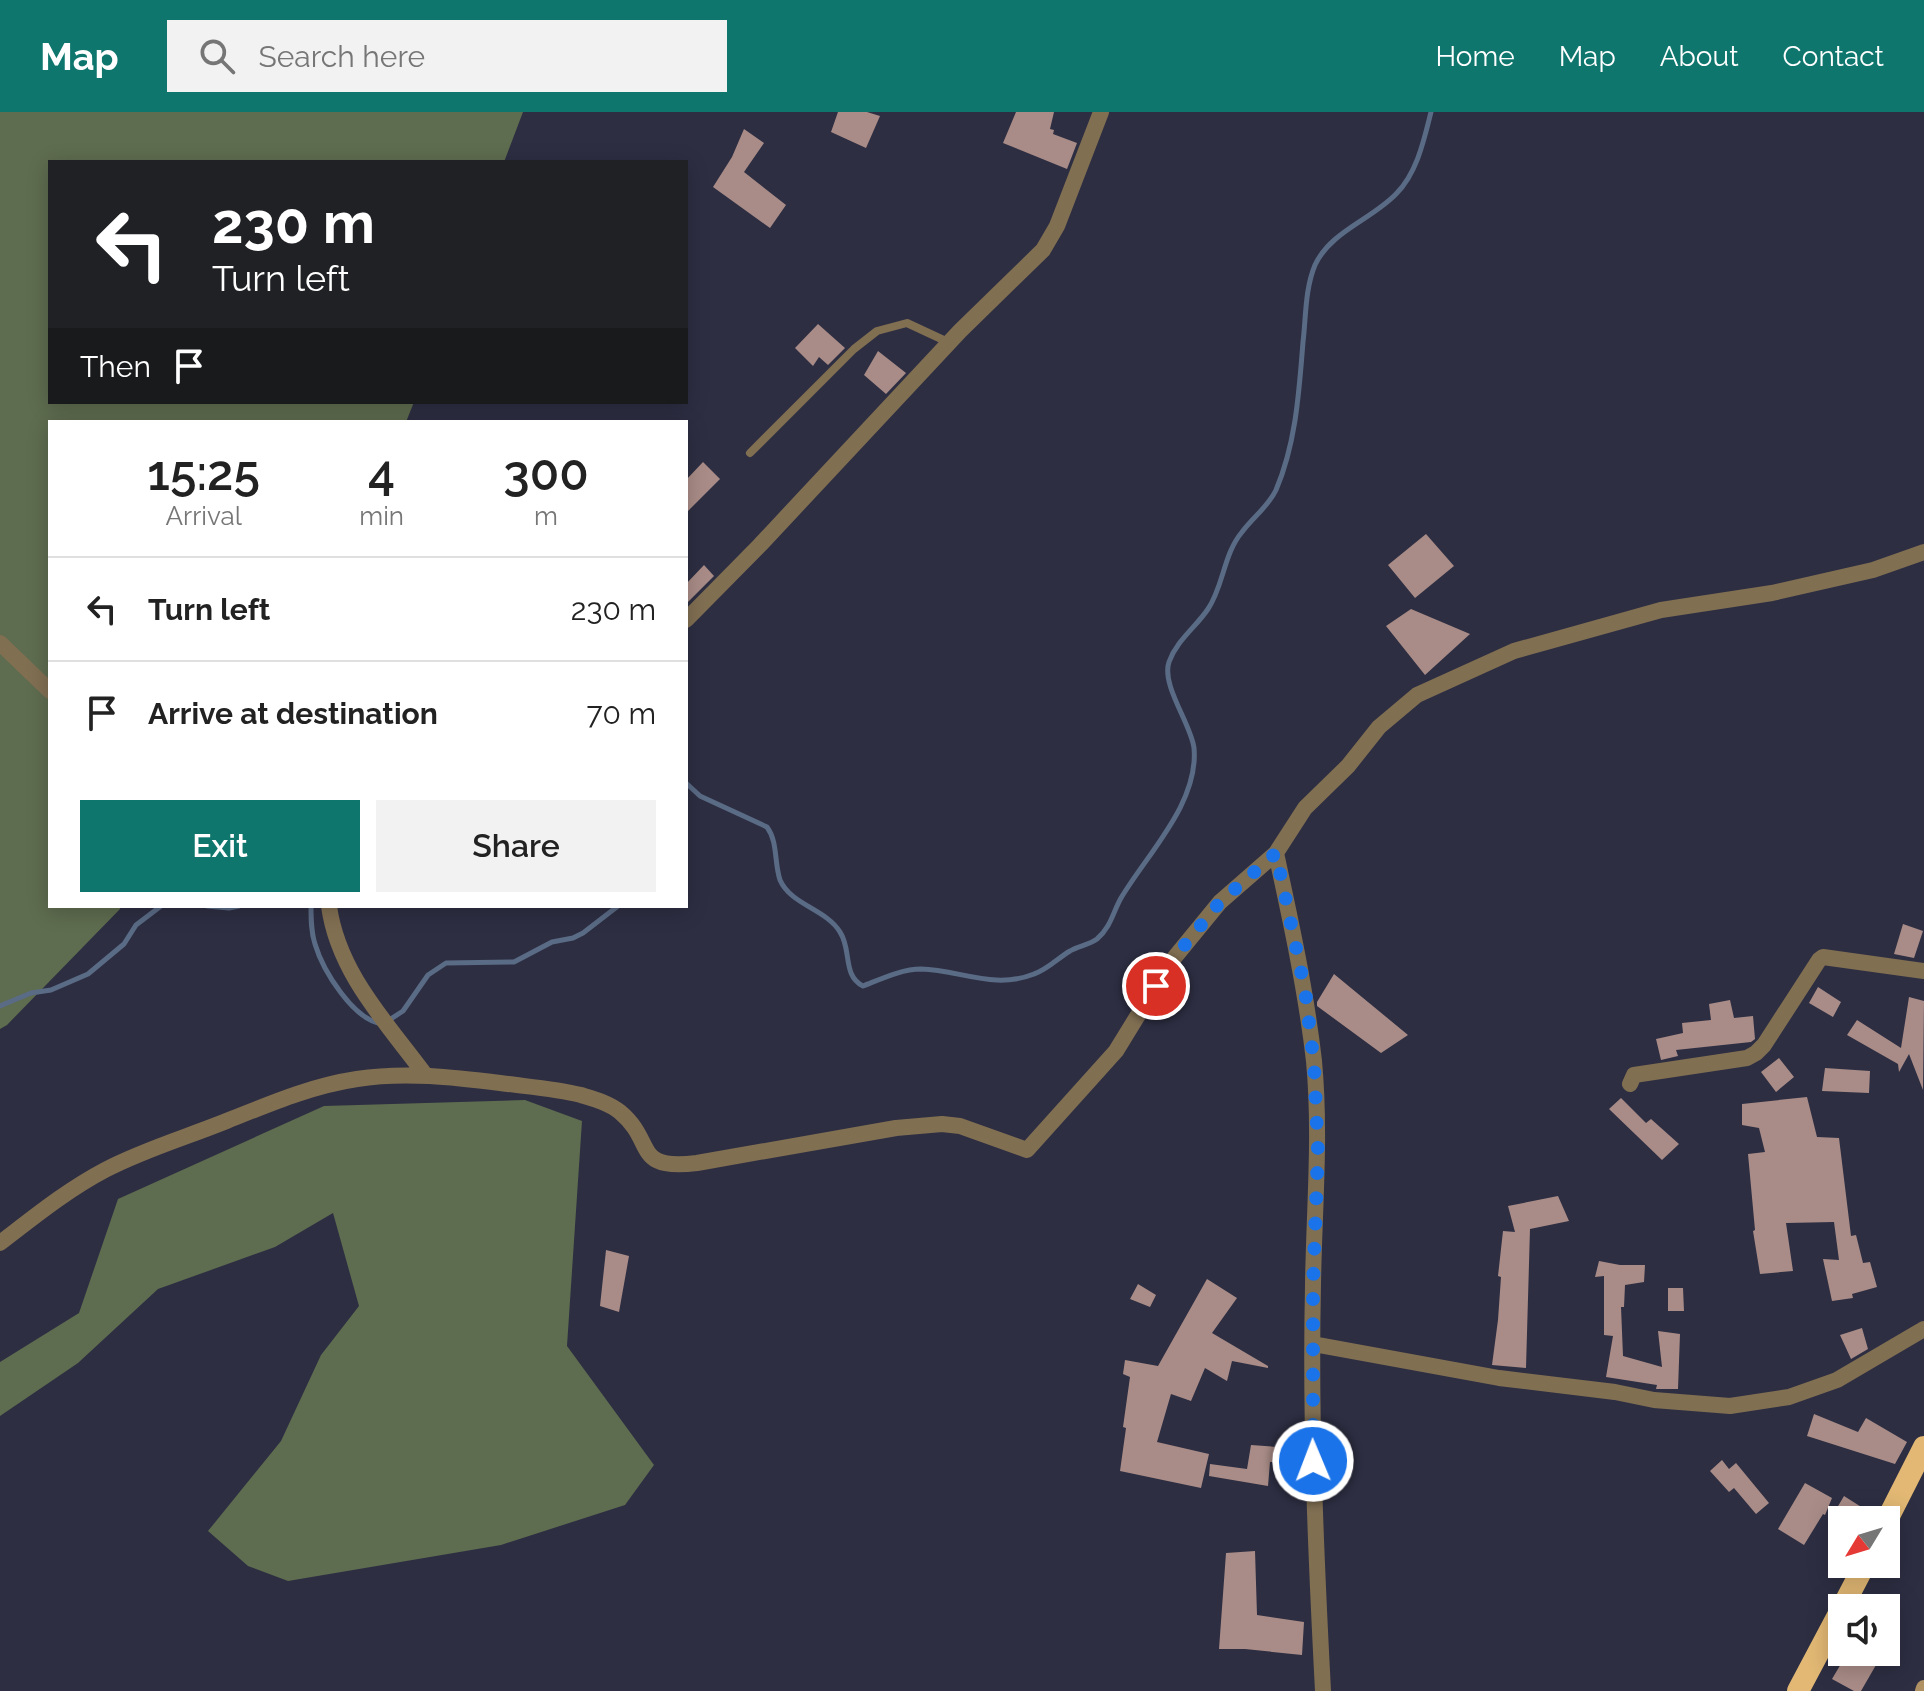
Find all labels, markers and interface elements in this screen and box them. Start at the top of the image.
search box [167,20,727,92]
text: Map [40,34,119,79]
icon: search [195,34,239,78]
text: Search here [259,39,425,74]
text: Home [1435,40,1515,73]
text: Map [1559,40,1616,73]
text: About [1660,40,1739,73]
text: Contact [1783,40,1884,73]
text: 230 m [212,190,375,256]
icon: left [80,192,184,296]
text: Turn left [212,257,350,299]
icon: arrive [167,344,211,388]
text: Then [80,349,151,384]
text: 15:25 [147,445,260,501]
text: 4 [368,445,395,501]
text: 300 [503,445,589,501]
text: Arrival [165,501,242,531]
text: min [359,501,404,531]
text: m [534,501,558,531]
icon: left [80,587,124,631]
text: Turn left [148,592,270,627]
text: 230 m [571,592,656,627]
icon: arrive [80,691,124,735]
text: Arrive at destination [148,696,438,731]
text: 70 m [586,696,656,731]
button: Exit [80,800,360,892]
button: Share [376,800,656,892]
pin [1122,952,1190,1020]
icon: arrive [1134,964,1178,1008]
position arrow [1271,1419,1355,1503]
north arrow [1828,1506,1900,1578]
map controls [1828,1506,1900,1666]
button: sound [1828,1594,1900,1666]

